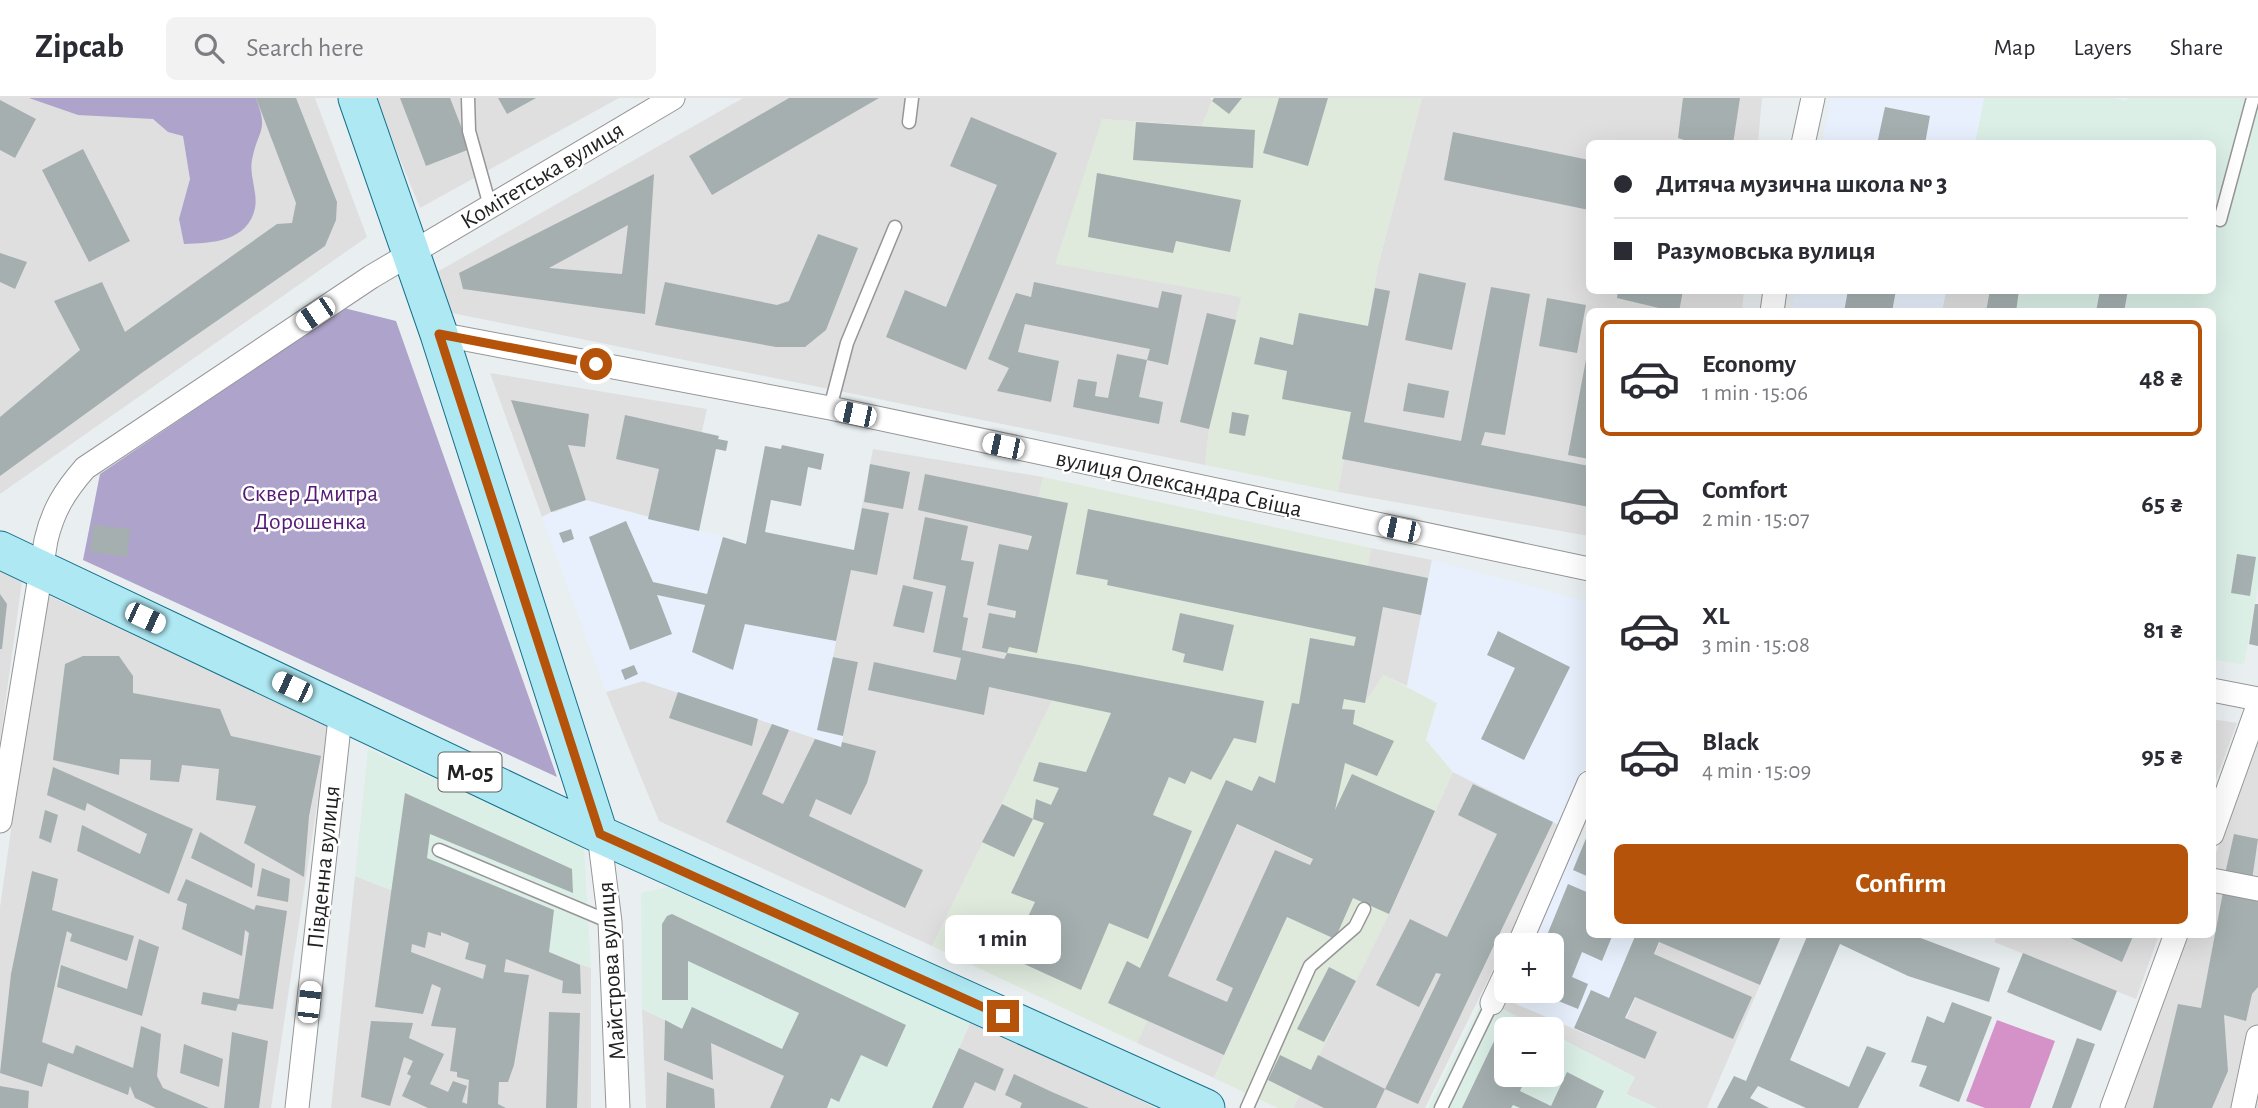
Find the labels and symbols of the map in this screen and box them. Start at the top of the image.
street label: Комітетська вулиця [457,118,628,234]
car [292,294,339,334]
route start [580,348,612,380]
car [833,399,878,429]
car [981,431,1026,461]
street label: вулиця Олександра Свіща [1053,446,1304,522]
park label: Сквер Дмитра Дорошенка [242,482,378,534]
car [1377,514,1422,544]
car [122,600,169,636]
car [269,669,316,705]
road number: М-05 [438,752,502,792]
street label: Південна вулиця [303,784,345,950]
street label: Майстрова вулиця [594,881,630,1061]
callout: 1 min [945,914,1061,964]
car [297,980,322,1024]
route end [987,1000,1019,1032]

